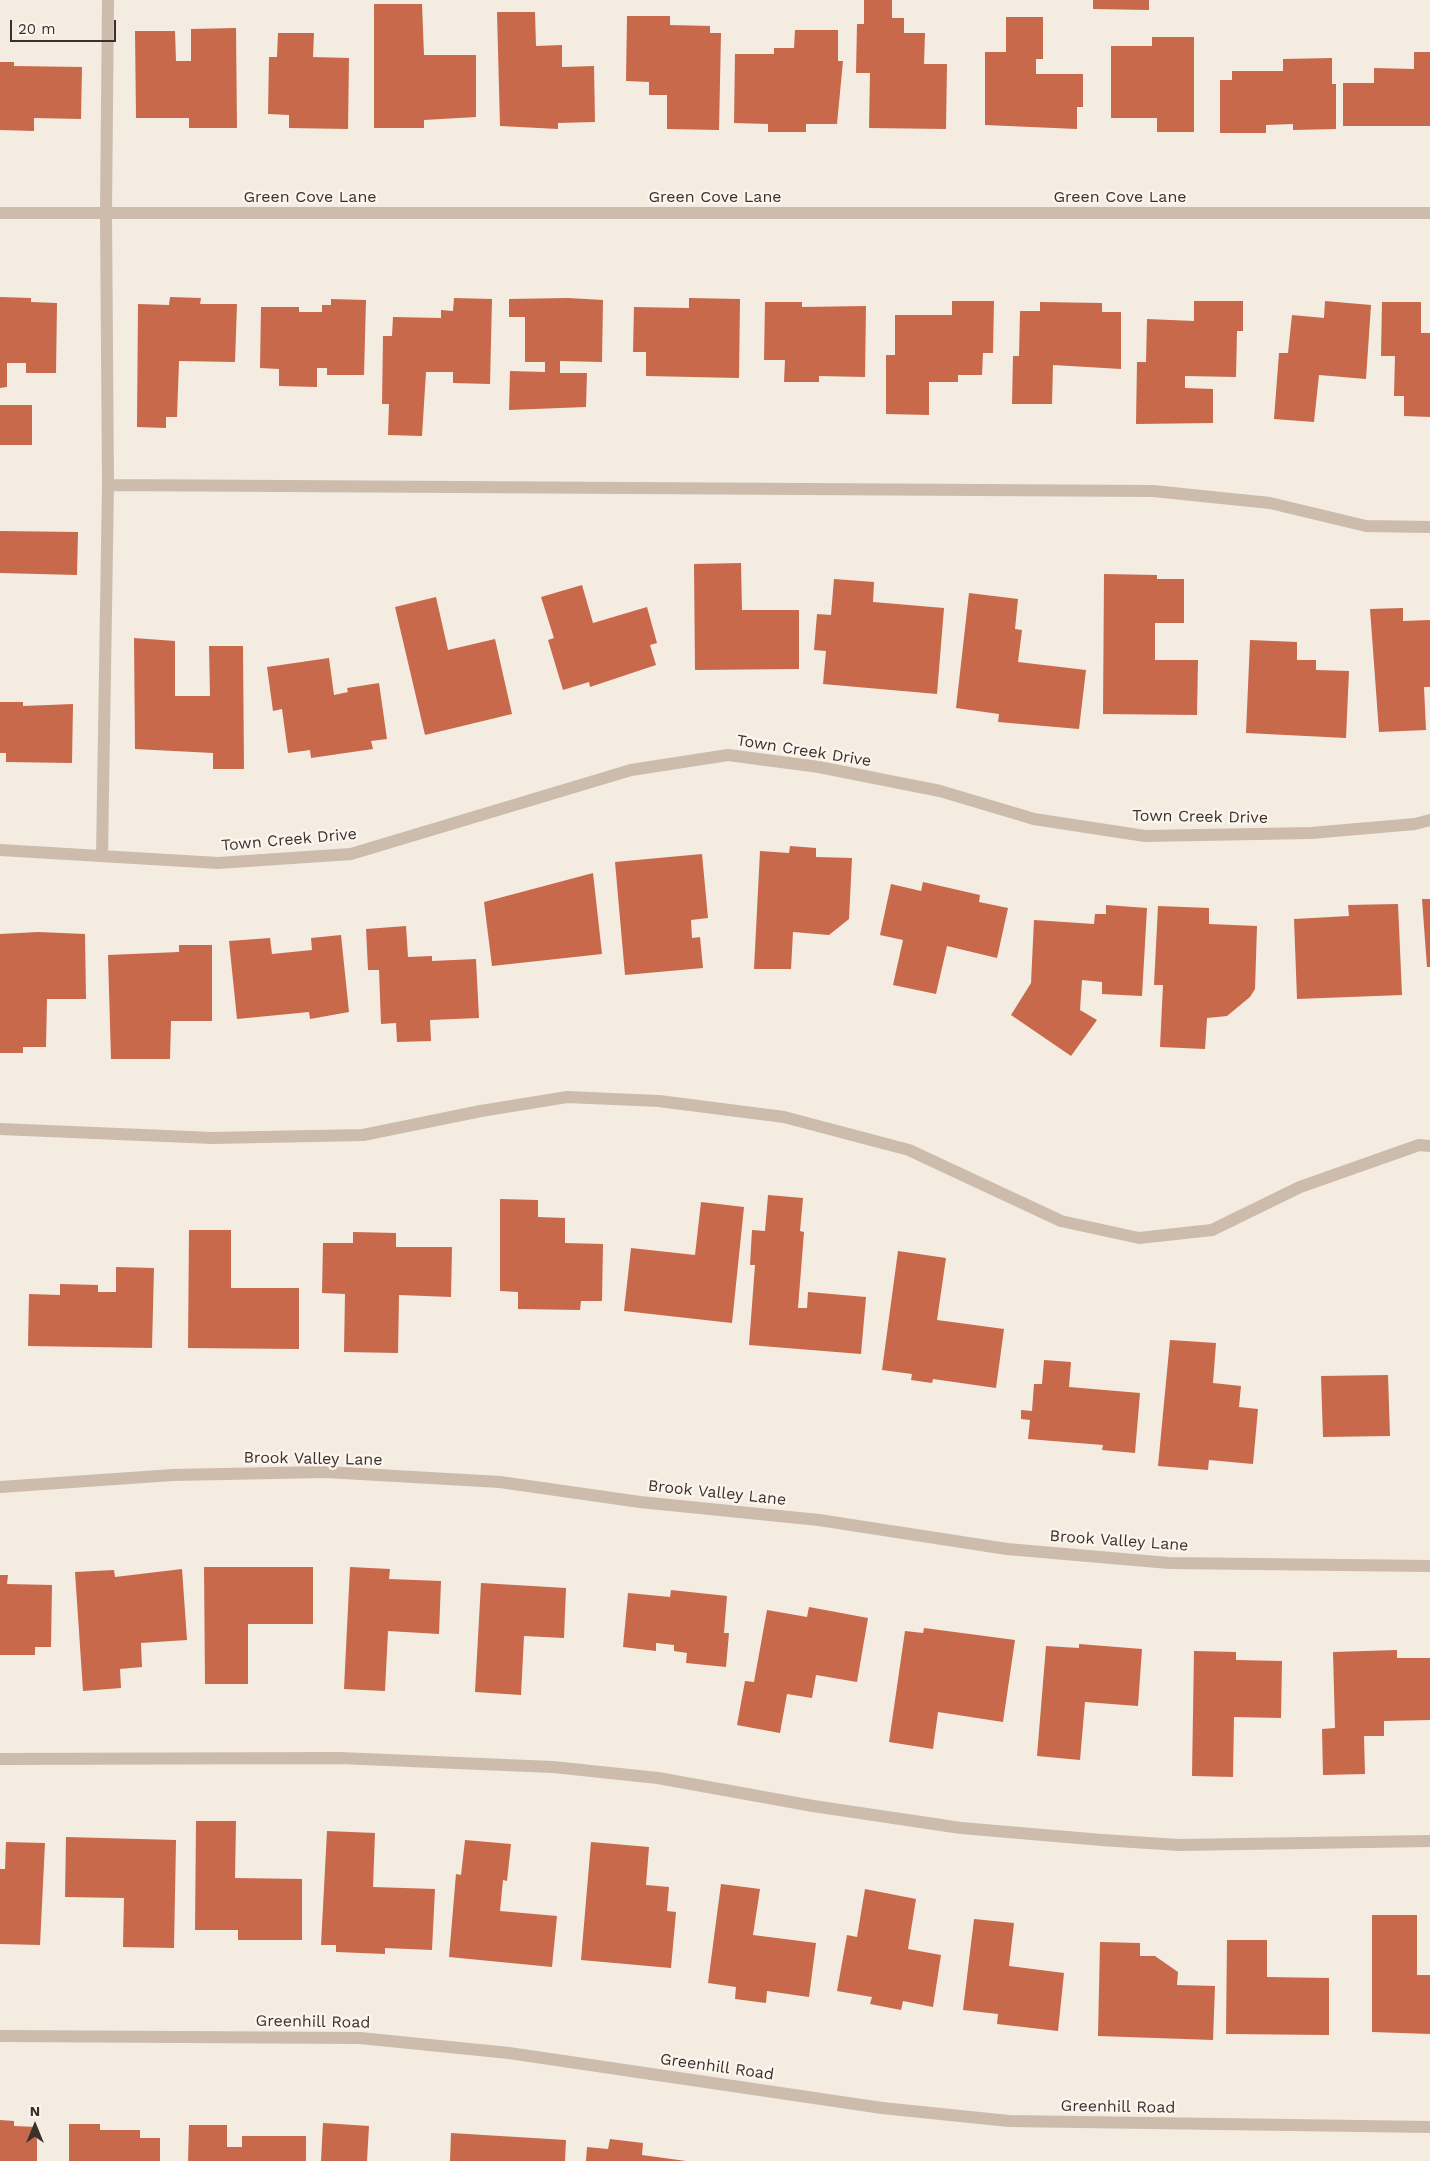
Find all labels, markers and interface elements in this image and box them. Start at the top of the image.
scale bar [12,10,119,42]
text: 20 m [18,20,56,38]
street label: Green Cove Lane [243,187,377,207]
street label: Green Cove Lane [648,187,782,207]
street label: Green Cove Lane [1053,187,1187,207]
street label: Town Creek Drive [735,731,873,771]
street label: Town Creek Drive [1132,806,1268,828]
street label: Town Creek Drive [220,825,358,855]
street label: Brook Valley Lane [243,1448,383,1470]
street label: Brook Valley Lane [647,1476,787,1510]
street label: Brook Valley Lane [1049,1527,1189,1555]
street label: Greenhill Road [255,2011,371,2033]
street label: Greenhill Road [659,2050,775,2084]
street label: Greenhill Road [1060,2096,1176,2118]
north arrow [10,2101,60,2151]
text: N [30,2103,40,2119]

